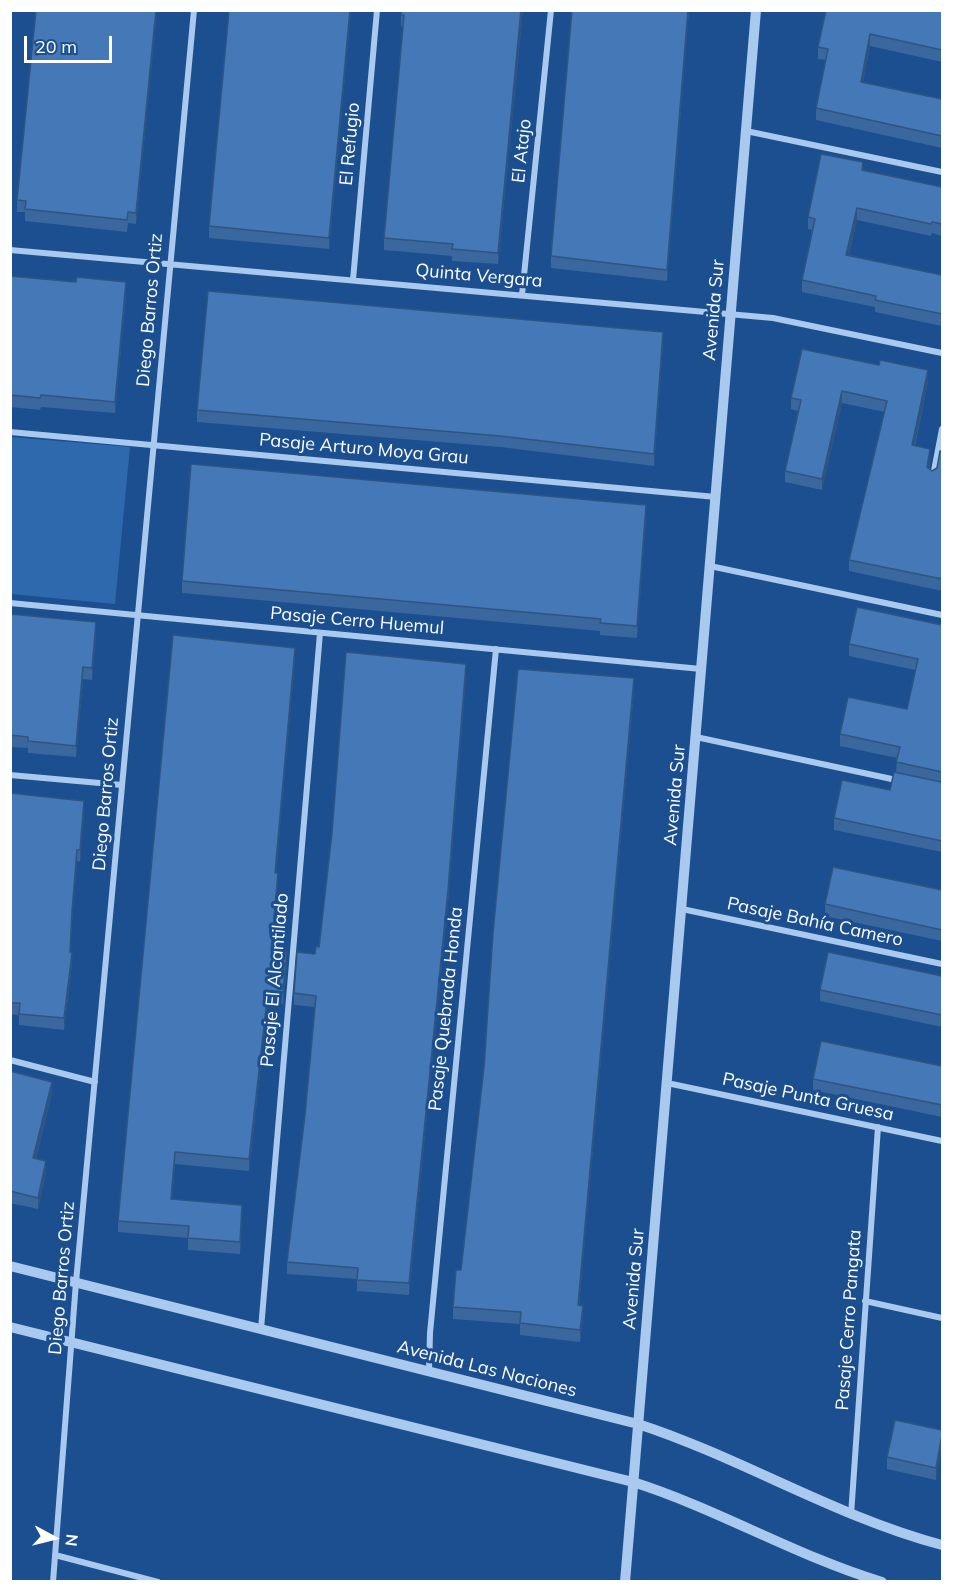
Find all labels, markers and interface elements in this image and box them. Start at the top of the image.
scale bar [27,24,116,62]
text: 20 m [35,35,77,58]
street label: El Refugio [336,101,364,187]
street label: El Atajo [508,118,536,184]
street label: Diego Barros Ortiz [133,232,167,388]
street label: Avenida Sur [699,259,729,361]
street label: Quinta Vergara [415,260,543,292]
street label: Pasaje Arturo Moya Grau [258,429,470,469]
street label: Pasaje Cerro Huemul [269,603,445,639]
street label: Diego Barros Ortiz [89,716,123,872]
street label: Avenida Sur [660,744,690,846]
street label: Pasaje El Alcantilado [257,892,293,1068]
street label: Pasaje Bahía Camero [725,893,905,951]
street label: Pasaje Quebrada Honda [425,906,467,1112]
street label: Pasaje Punta Gruesa [720,1068,896,1126]
street label: Diego Barros Ortiz [45,1200,79,1356]
street label: Avenida Sur [619,1228,649,1330]
street label: Pasaje Cerro Pangata [832,1229,866,1411]
street label: Avenida Las Naciones [395,1336,579,1402]
north arrow [24,1508,84,1568]
text: N [61,1533,83,1547]

